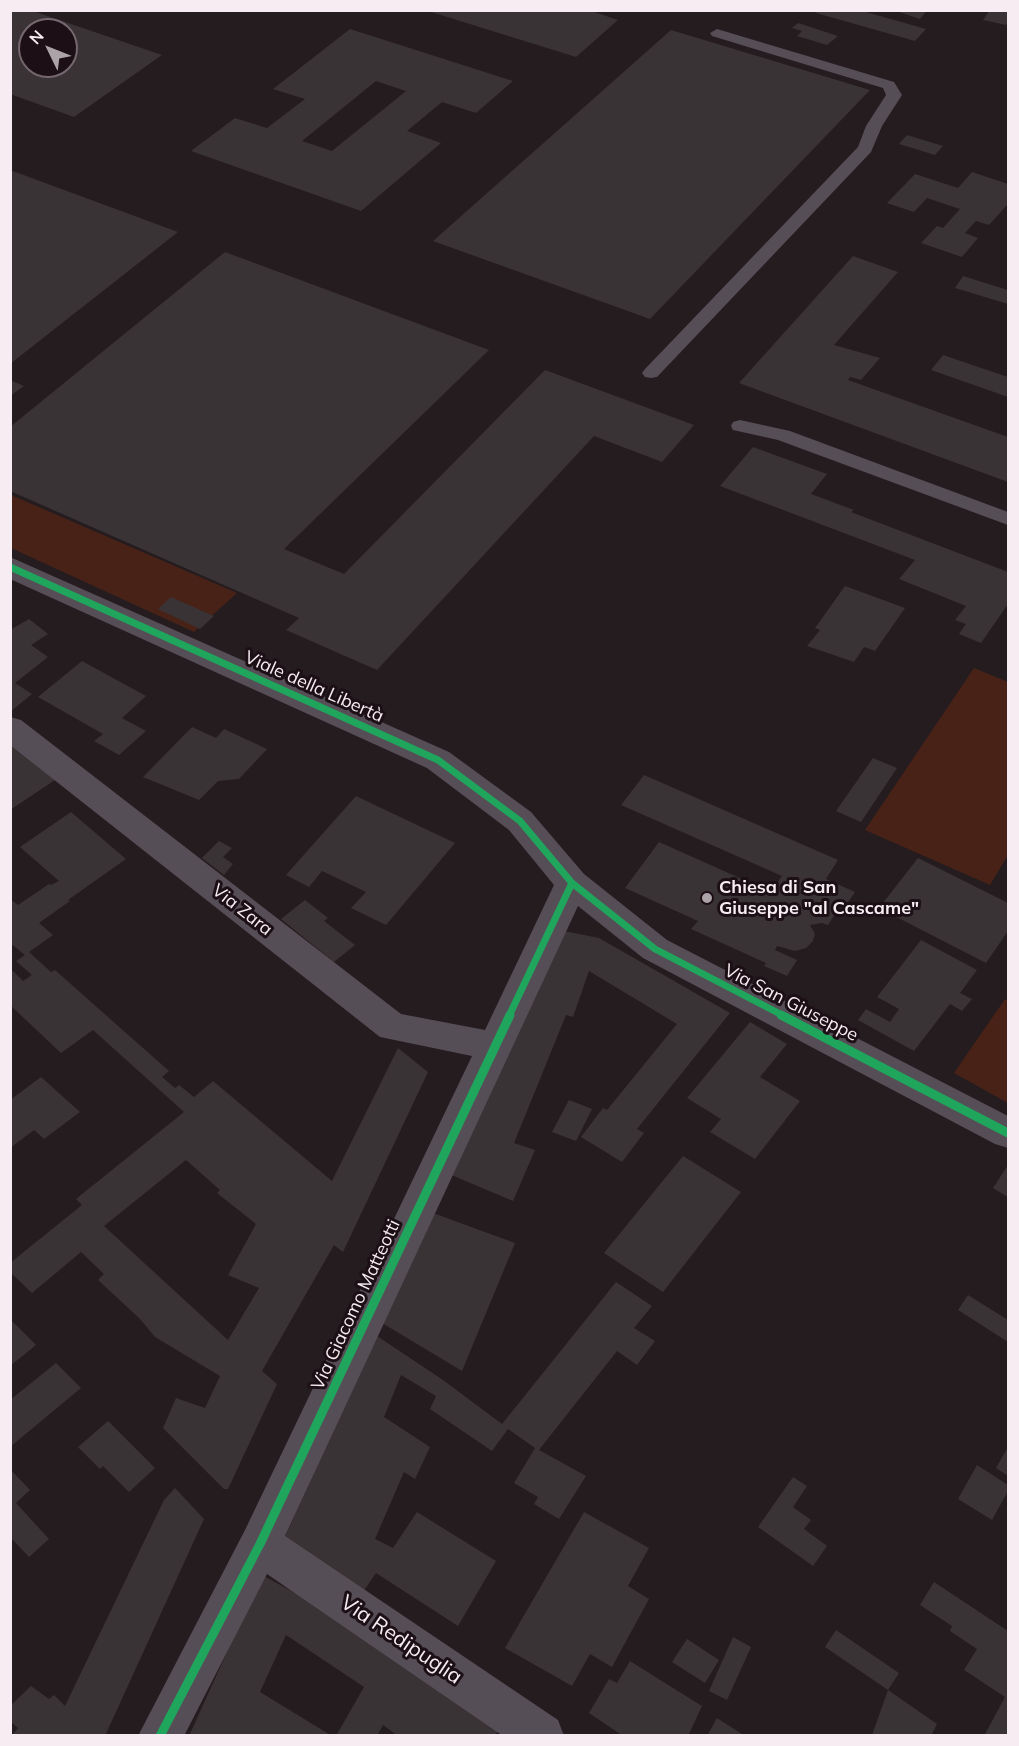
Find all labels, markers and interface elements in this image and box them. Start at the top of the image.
north arrow [18,18,78,78]
text: N [25,26,48,48]
street label: Viale della Libertà [241,647,387,727]
place label: Chiesa di San Giuseppe "al Cascame" [719,877,919,920]
street label: Via Zara [207,880,277,940]
marker: Chiesa di San Giuseppe "al Cascame" [700,891,714,905]
street label: Via San Giuseppe [720,960,862,1046]
street label: Via Giacomo Matteotti [307,1216,405,1394]
street label: Via Redipuglia [335,1590,467,1690]

